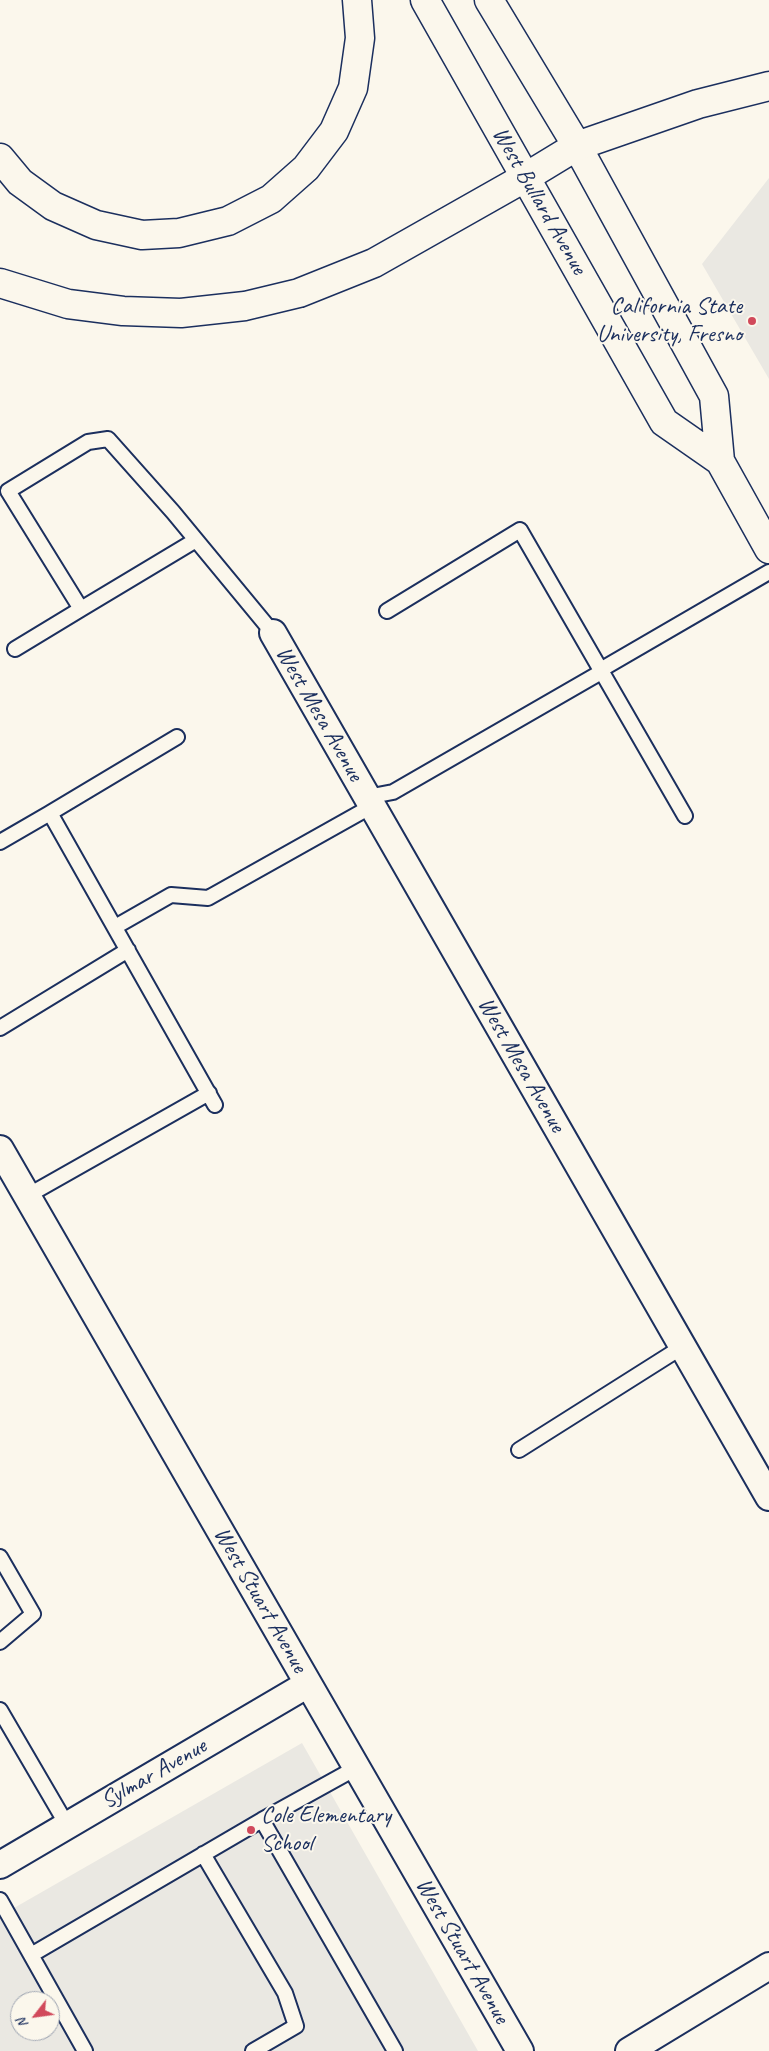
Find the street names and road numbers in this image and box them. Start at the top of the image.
street label: West Bullard Avenue [485,122,593,280]
street label: West Mesa Avenue [269,641,369,787]
street label: West Mesa Avenue [471,992,571,1138]
street label: West Stuart Avenue [207,1522,313,1678]
street label: Sylmar Avenue [96,1732,212,1816]
street label: West Stuart Avenue [409,1873,515,2029]

